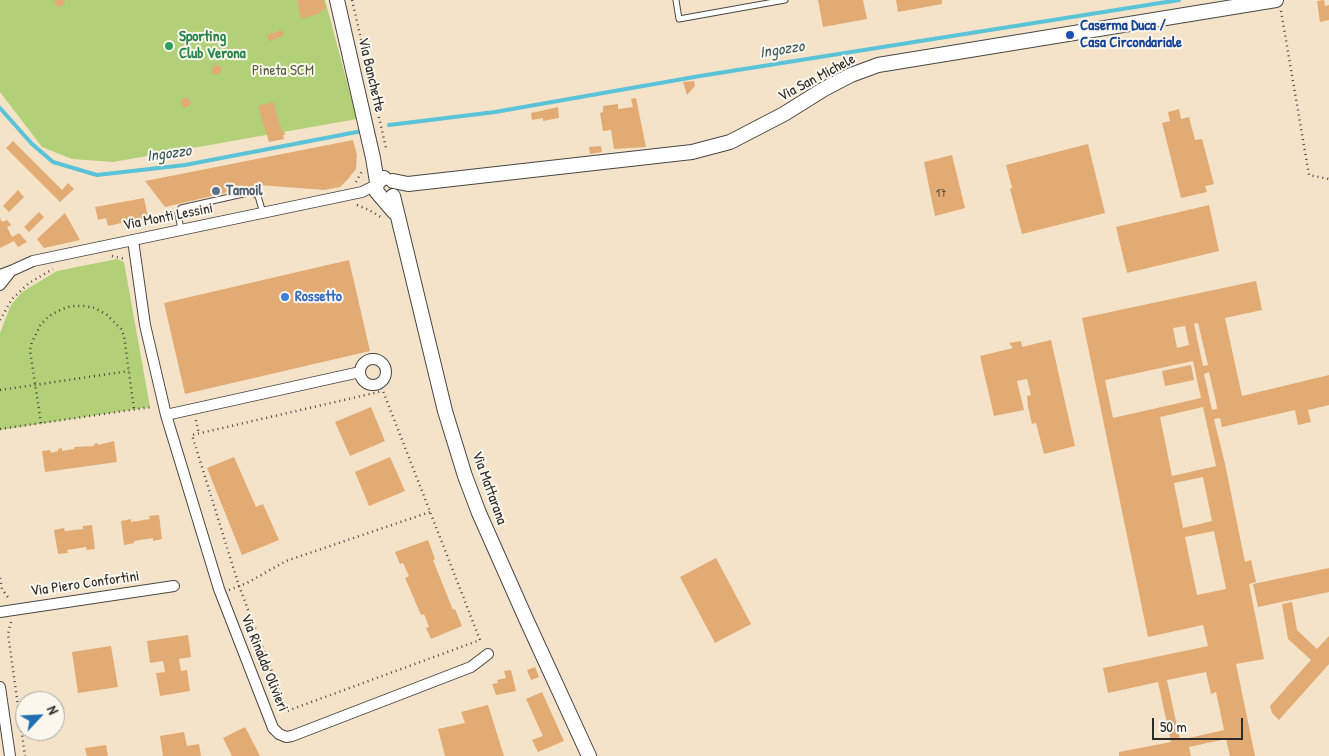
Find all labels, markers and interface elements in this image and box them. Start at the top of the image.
place label: Caserma Duca / Casa Circondariale [1080,17,1182,52]
place label: Sporting Club Verona [179,28,246,63]
marker: Caserma Duca / Casa Circondariale [1064,29,1076,41]
street label: Via Banchette [354,36,388,114]
water label: Ingozzo [758,37,806,63]
marker: Sporting Club Verona [163,40,175,52]
street label: Via San Michele [775,50,859,106]
park label: Pineta SCM [252,62,314,80]
water label: Ingozzo [146,141,192,167]
place label: Tamoil [226,182,262,200]
marker: Tamoil [210,185,222,197]
house number: 17 [936,187,946,201]
street label: Via Monti Lessini [121,199,215,235]
place label: Rossetto [295,288,342,306]
marker: Rossetto [279,291,291,303]
street label: Via Mattarana [467,449,511,527]
street label: Via Piero Confortini [29,567,141,601]
street label: Via Rinaldo Olivieri [236,612,292,714]
north arrow [15,691,65,741]
text: N [43,702,63,717]
scale bar [1154,708,1245,740]
text: 50 m [1160,716,1187,737]

